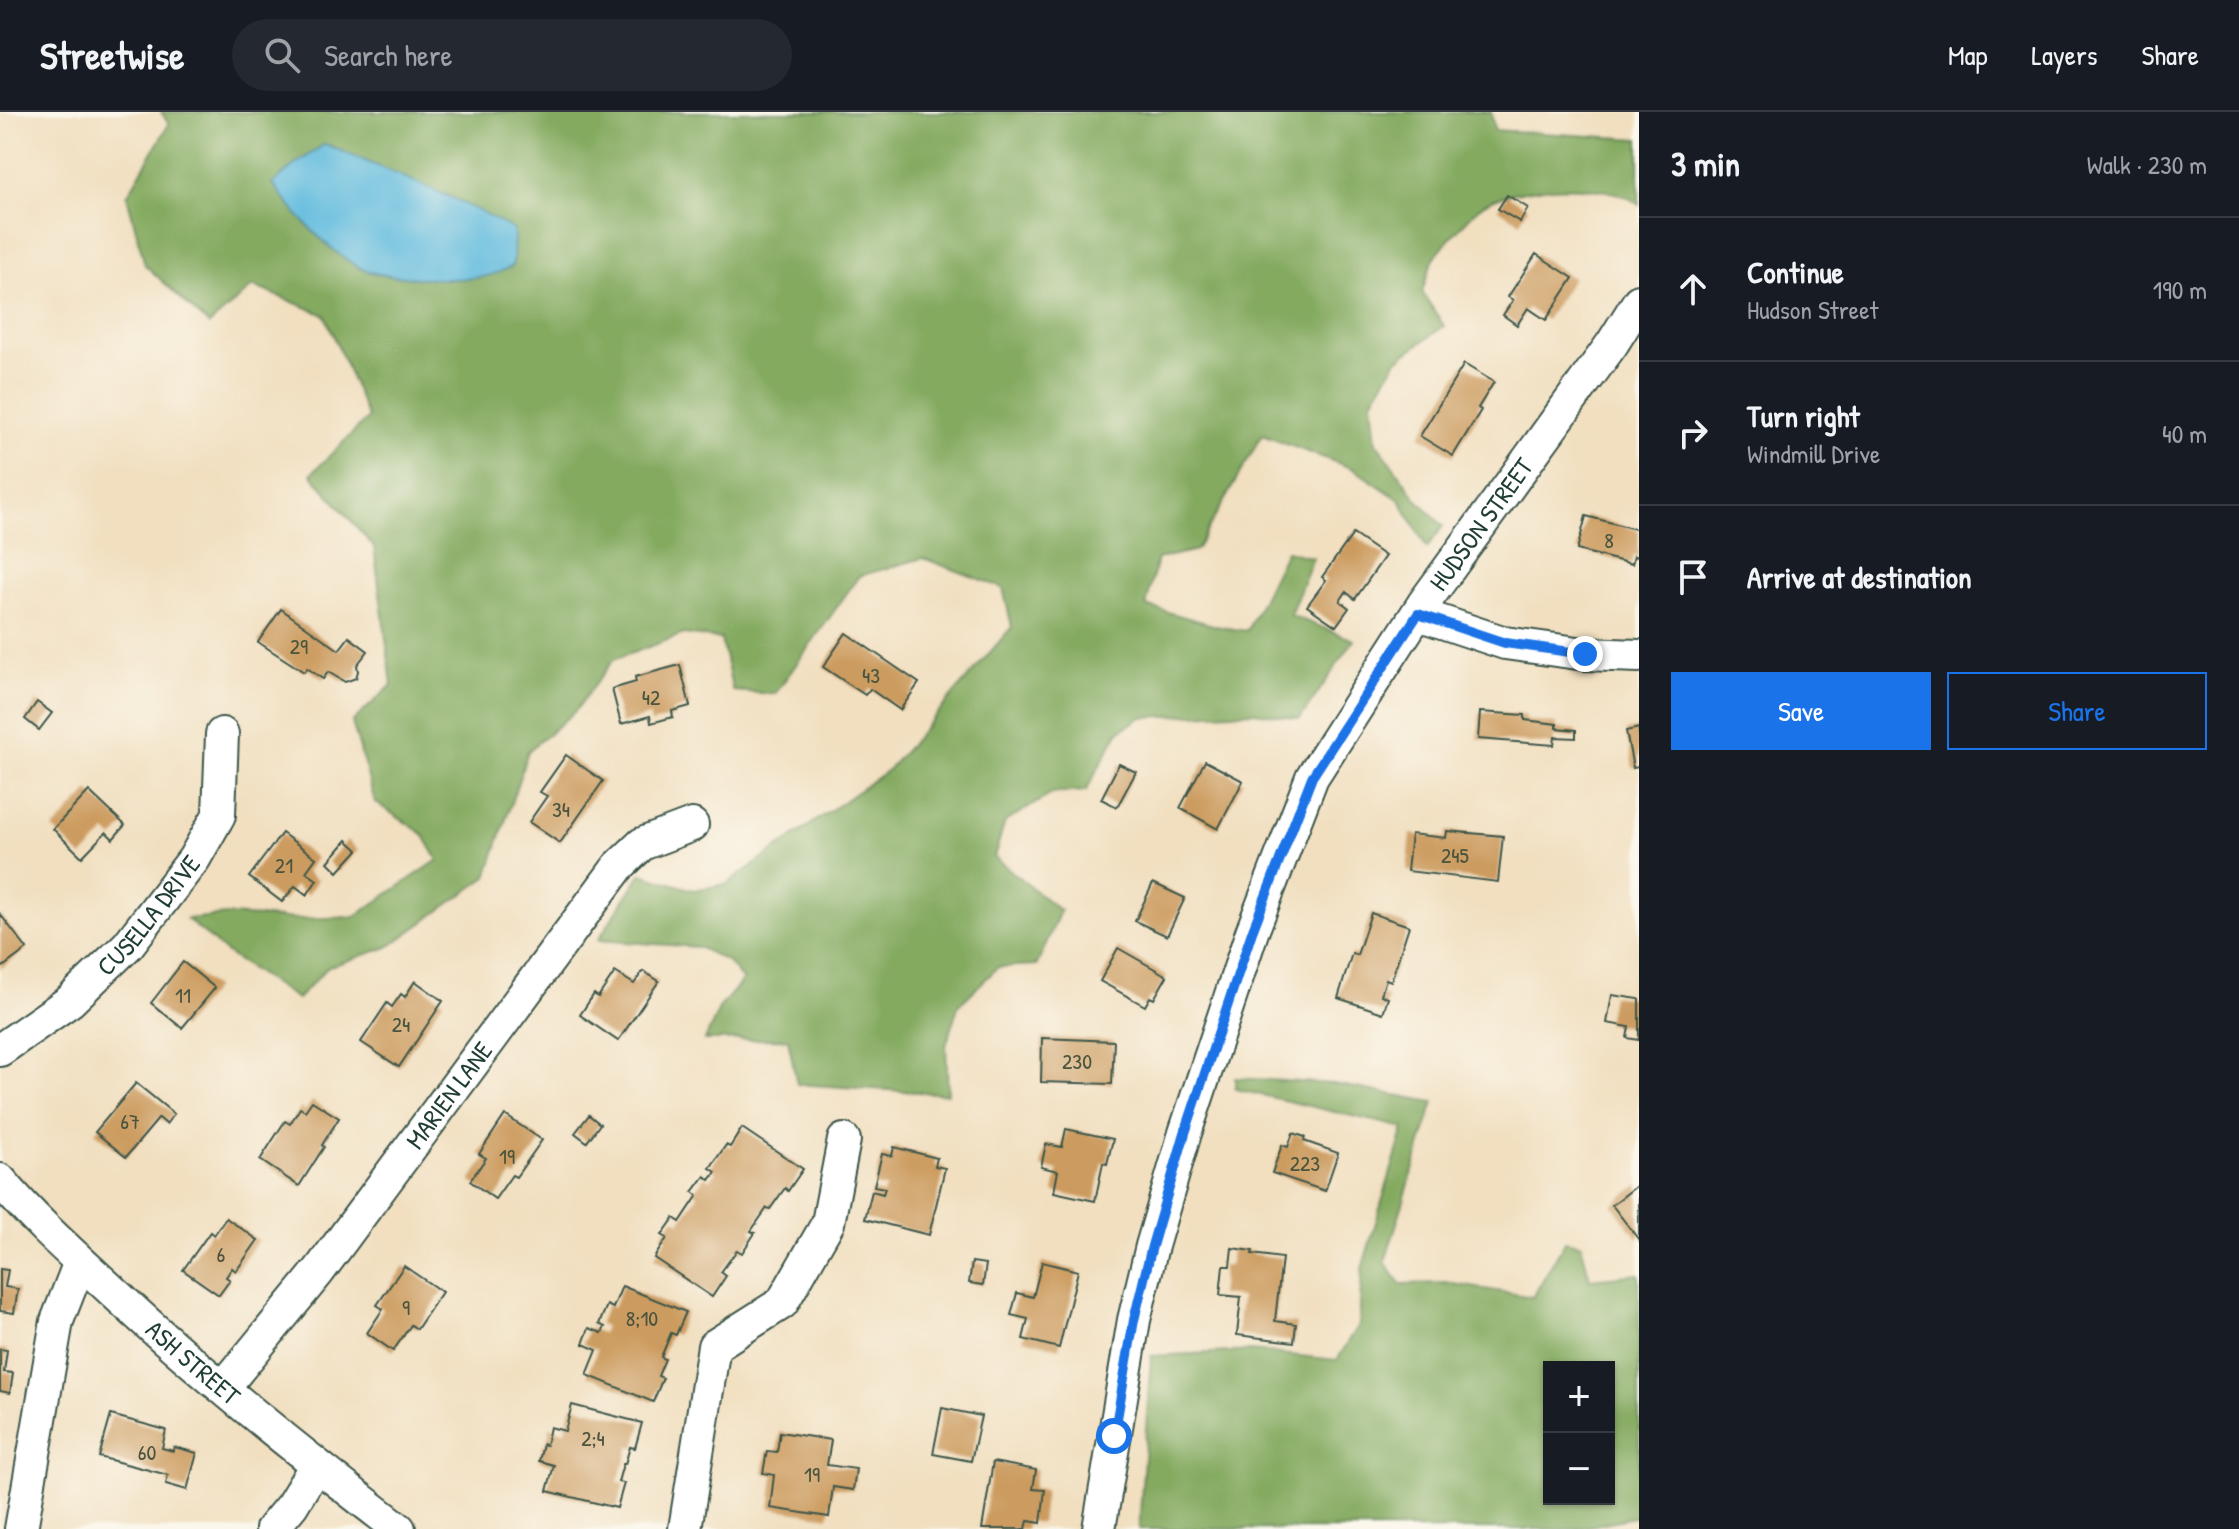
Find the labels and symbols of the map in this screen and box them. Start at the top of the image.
street label: HUDSON STREET [1421,450,1541,598]
house number: 8 [1604,525,1614,555]
house number: 29 [290,631,308,661]
route end [1567,636,1603,672]
house number: 43 [862,660,880,690]
house number: 42 [642,682,661,712]
house number: 34 [552,794,570,824]
house number: 245 [1441,840,1469,870]
street label: CUSELLA DRIVE [89,847,208,983]
house number: 21 [275,850,293,880]
house number: 11 [175,980,191,1010]
house number: 24 [392,1009,410,1039]
street label: MARIEN LANE [397,1034,500,1156]
house number: 230 [1062,1046,1092,1076]
house number: 67 [120,1106,140,1136]
house number: 19 [499,1141,515,1171]
house number: 223 [1290,1148,1320,1178]
house number: 6 [217,1239,226,1269]
house number: 9 [402,1292,410,1322]
house number: 8;10 [626,1303,658,1333]
street label: ASH STREET [139,1312,249,1413]
route start [1096,1418,1132,1454]
house number: 2;4 [581,1423,605,1453]
house number: 60 [138,1437,156,1467]
house number: 19 [804,1459,820,1489]

